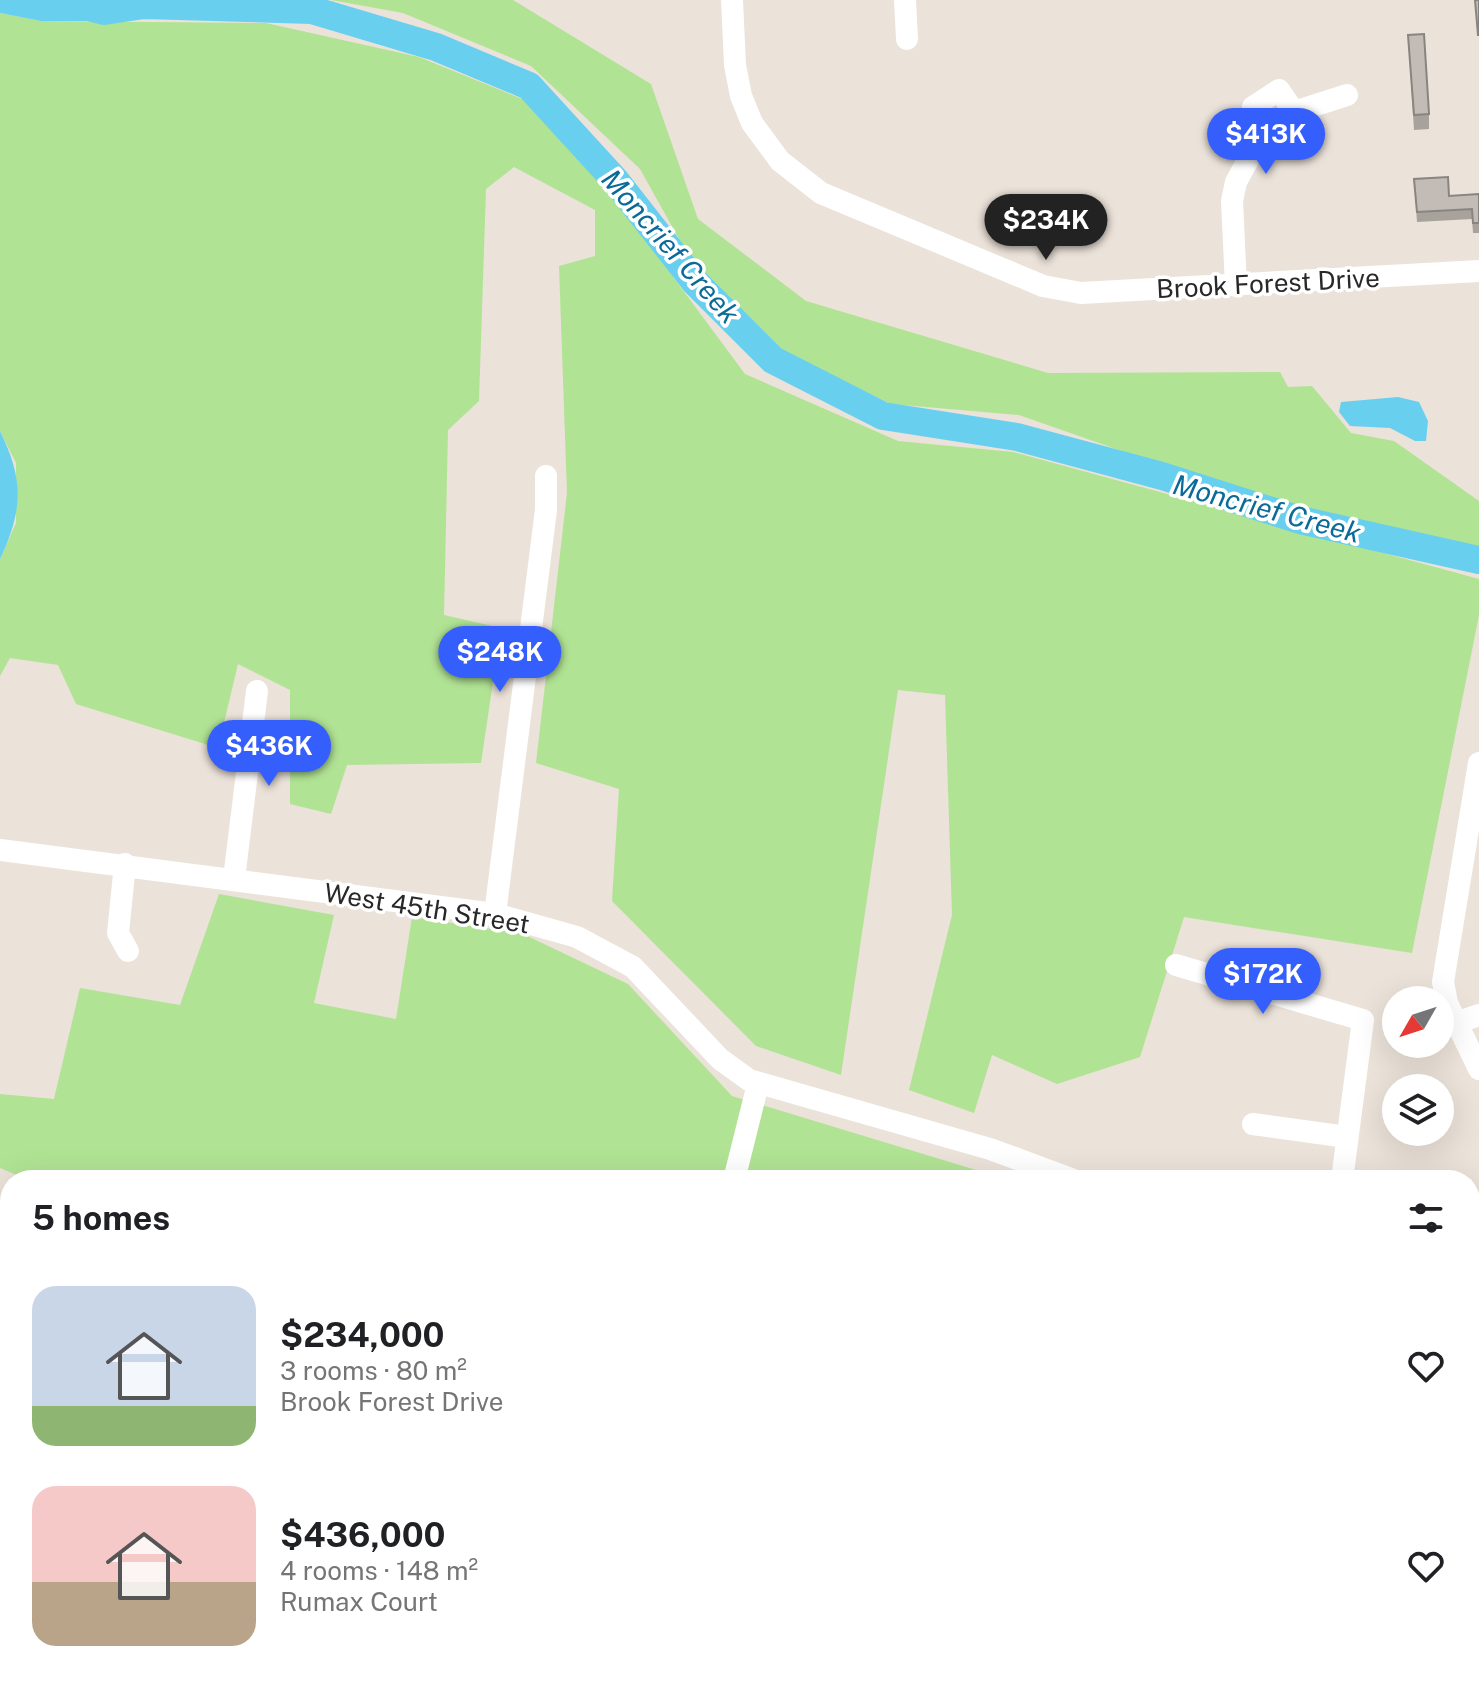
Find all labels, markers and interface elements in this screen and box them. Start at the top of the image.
pin: $413K [1210,108,1322,176]
text: $413K [1225,118,1307,149]
water label: Moncrief Creek [595,162,747,330]
pin: $234K [990,194,1102,262]
text: $234K [1002,204,1090,235]
street label: Brook Forest Drive [1156,262,1380,304]
water label: Moncrief Creek [1169,467,1365,549]
pin: $248K [444,626,556,694]
text: $248K [456,636,544,667]
pin: $436K [213,720,325,788]
text: $436K [225,730,313,761]
street label: West 45th Street [322,876,532,940]
pin: $172K [1207,948,1319,1016]
text: $172K [1223,958,1303,989]
north arrow [1382,986,1454,1058]
map controls [1382,986,1454,1146]
button: layers [1382,1074,1454,1146]
icon: filters [1404,1196,1448,1240]
text: 5 homes [32,1198,170,1238]
text: $234,000 [280,1315,444,1355]
icon: home [96,1318,192,1414]
icon: heart [1404,1344,1448,1388]
text: 3 rooms · 80 m² [280,1355,467,1386]
text: Brook Forest Drive [280,1386,504,1417]
text: $436,000 [280,1515,445,1555]
icon: home [96,1518,192,1614]
icon: heart [1404,1544,1448,1588]
text: 4 rooms · 148 m² [280,1555,478,1586]
text: Rumax Court [280,1586,438,1617]

